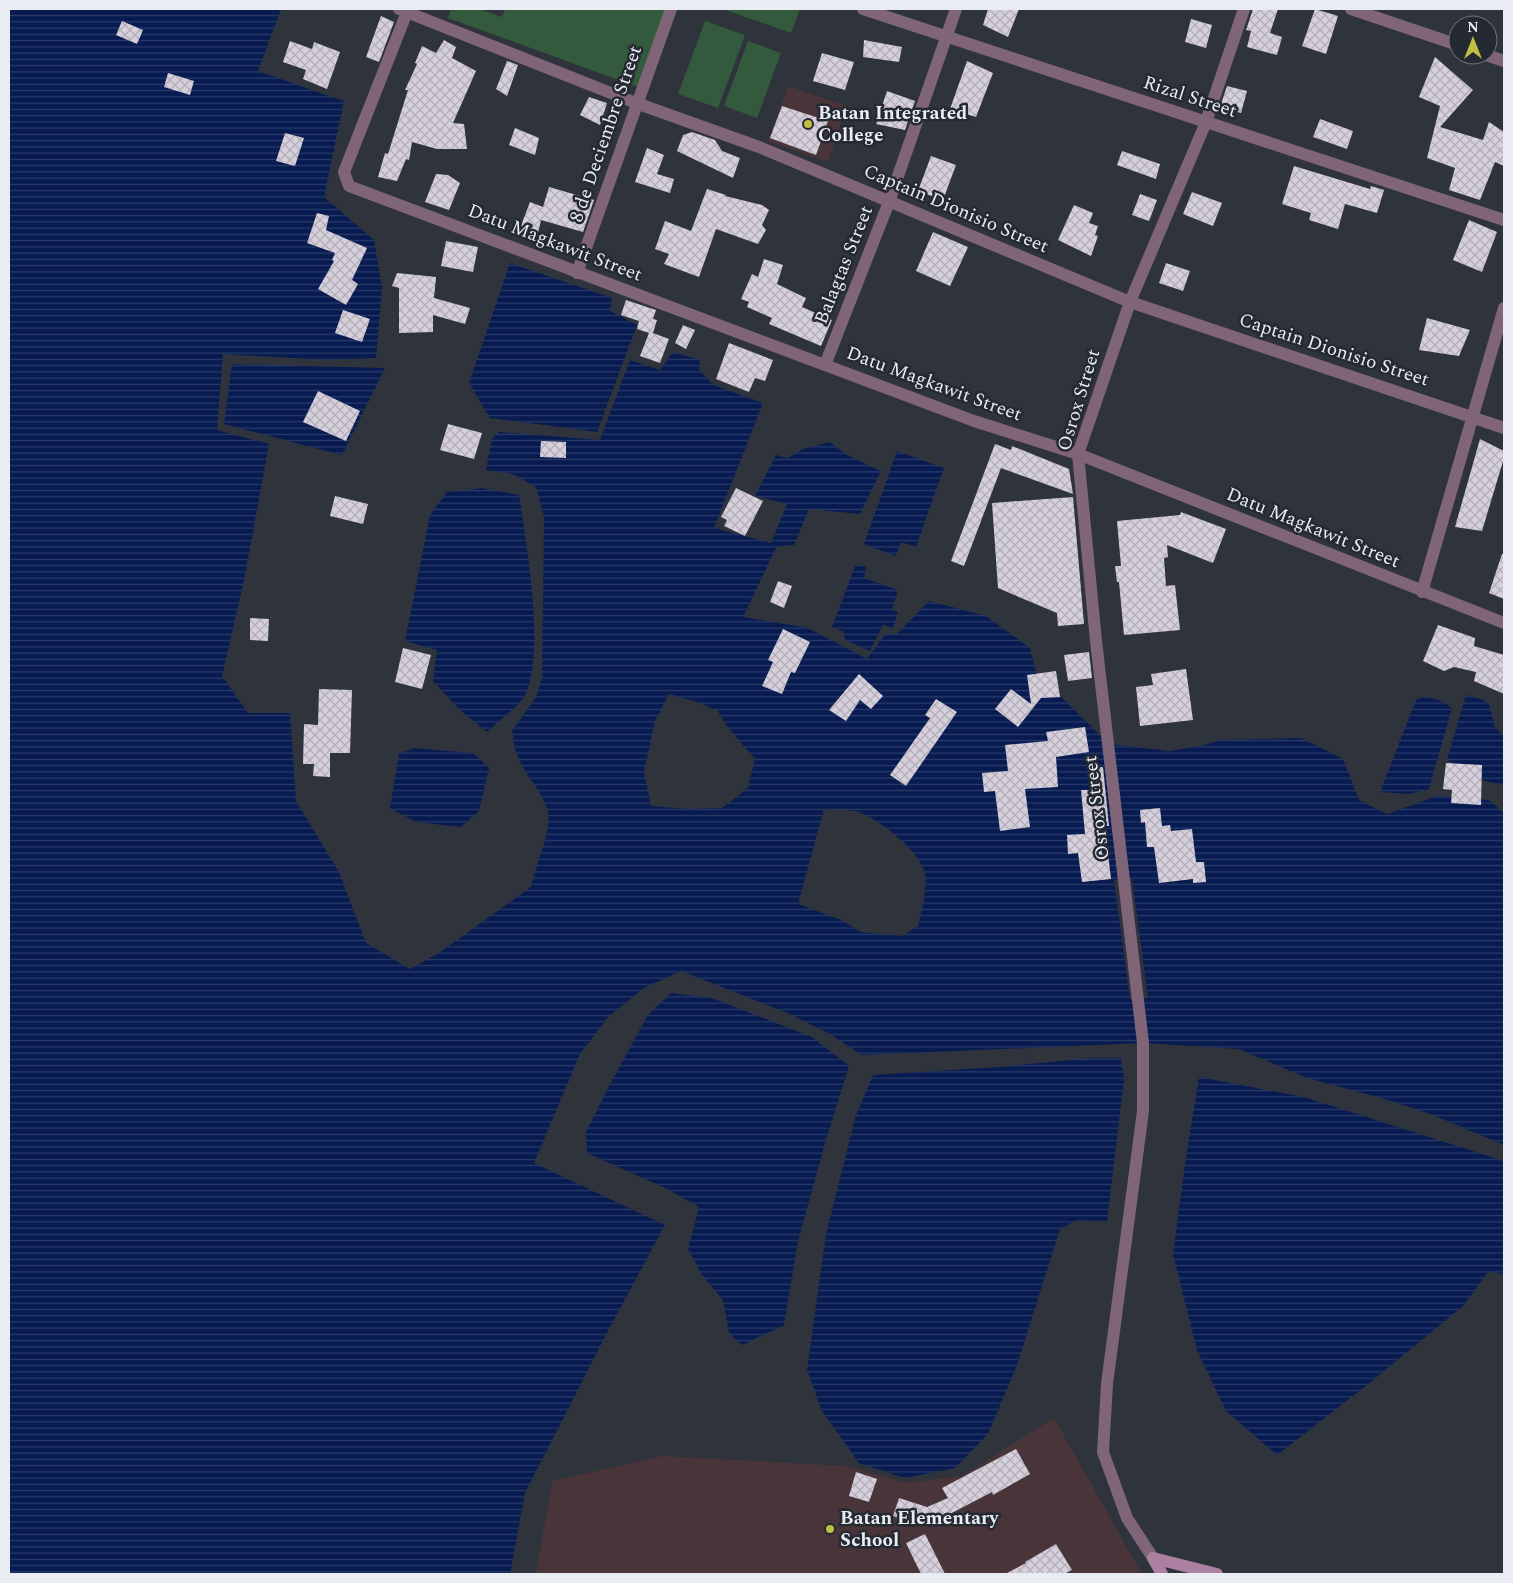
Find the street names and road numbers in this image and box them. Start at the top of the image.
street label: 8 de Deciembre Street [562,42,650,226]
street label: Rizal Street [1139,68,1241,126]
street label: Captain Dionisio Street [859,157,1053,261]
street label: Datu Magkawit Street [463,196,647,290]
street label: Balagtas Street [807,201,881,329]
street label: Captain Dionisio Street [1235,306,1433,395]
street label: Datu Magkawit Street [842,339,1026,429]
street label: Osrox Street [1050,345,1108,455]
street label: Datu Magkawit Street [1222,480,1404,576]
street label: Osrox Street [1076,754,1118,862]

